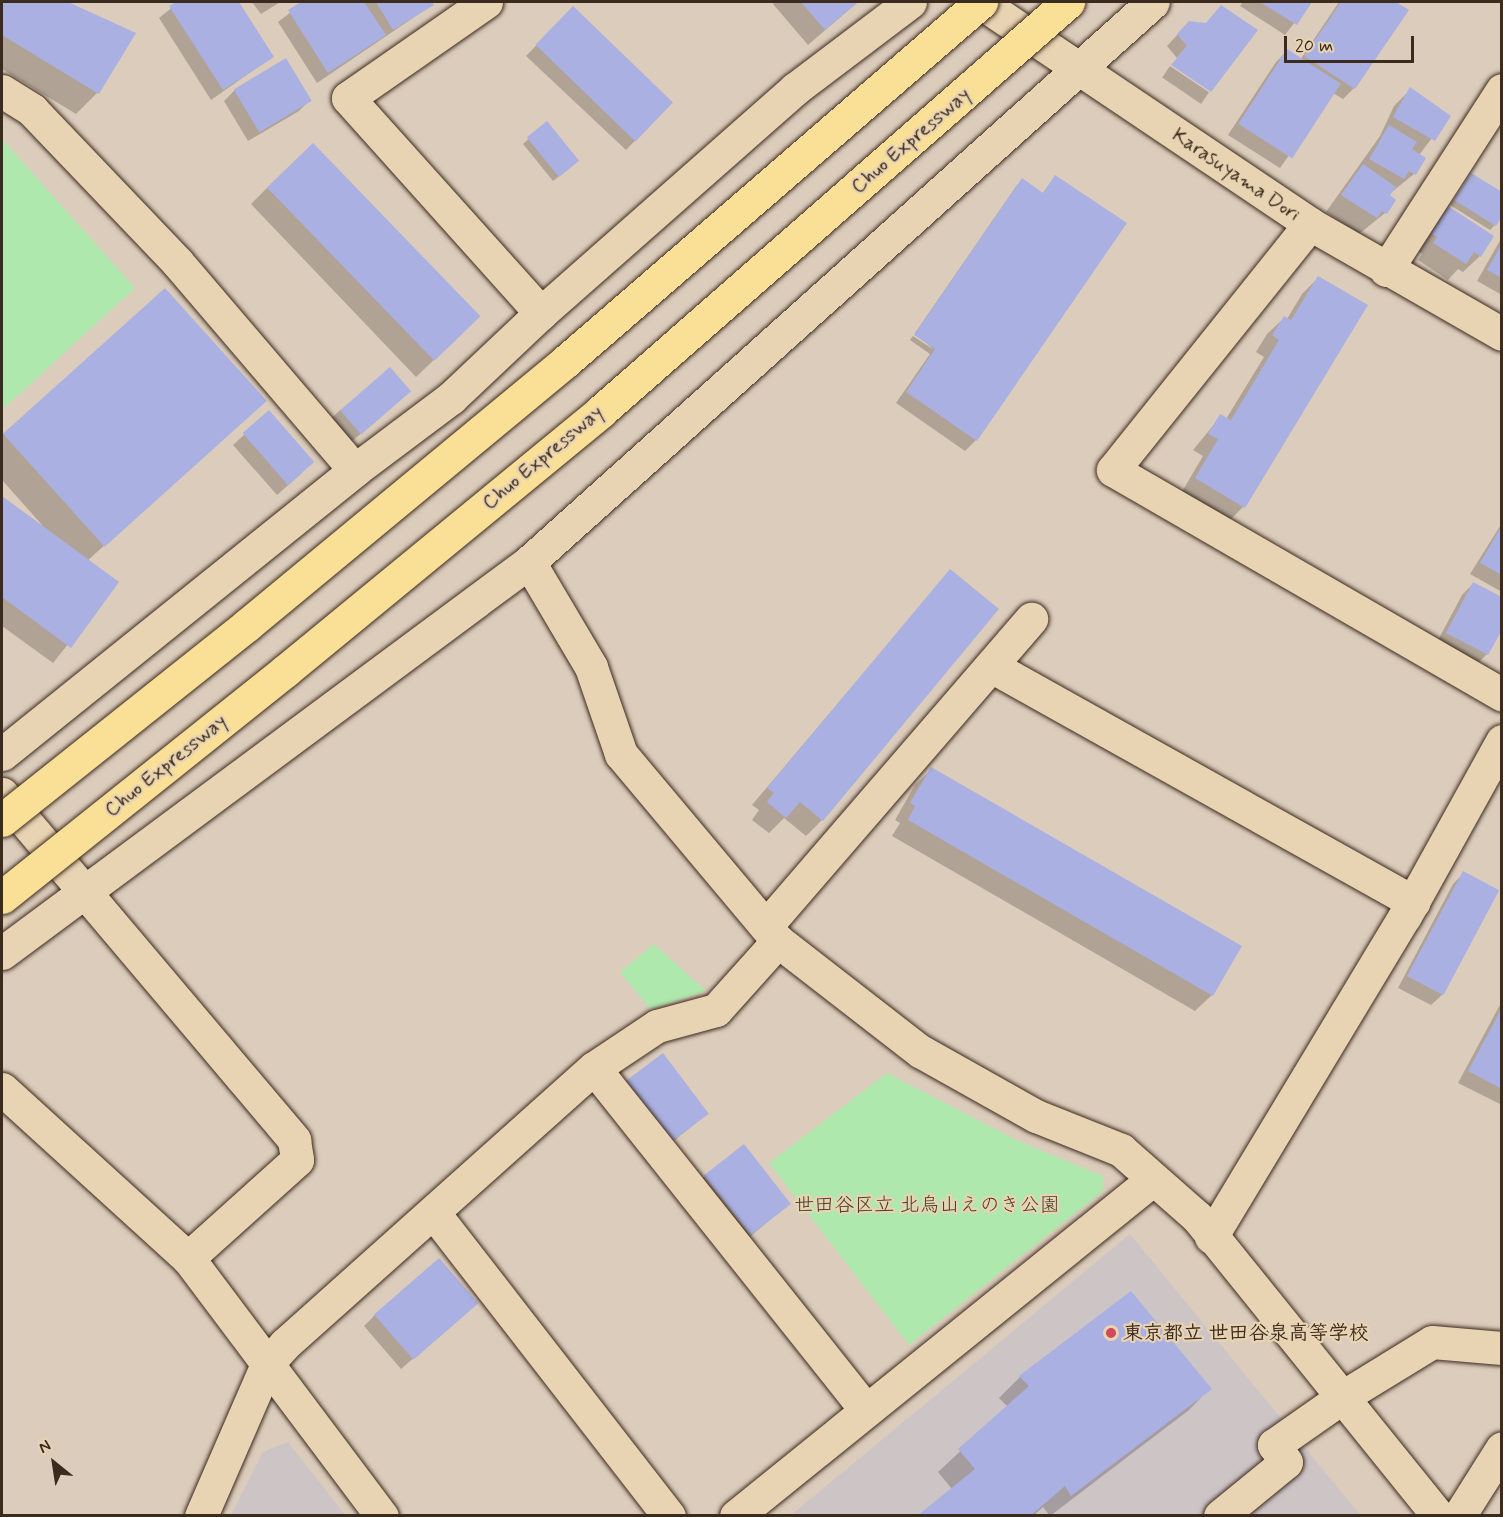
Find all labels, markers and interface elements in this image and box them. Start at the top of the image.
scale bar [1287,24,1418,62]
text: 20 m [1295,34,1333,58]
street label: Chuo Expressway [846,82,976,200]
street label: Karasuyama Dori [1167,123,1305,227]
street label: Chuo Expressway [477,400,609,516]
street label: Chuo Expressway [99,709,233,823]
park label: 世田谷区立 北烏山えのき公園 [794,1193,1060,1217]
place label: 東京都立 世田谷泉高等学校 [1123,1321,1368,1345]
marker: 東京都立 世田谷泉高等学校 [1104,1326,1118,1340]
north arrow [24,1433,84,1493]
text: N [35,1435,55,1459]

